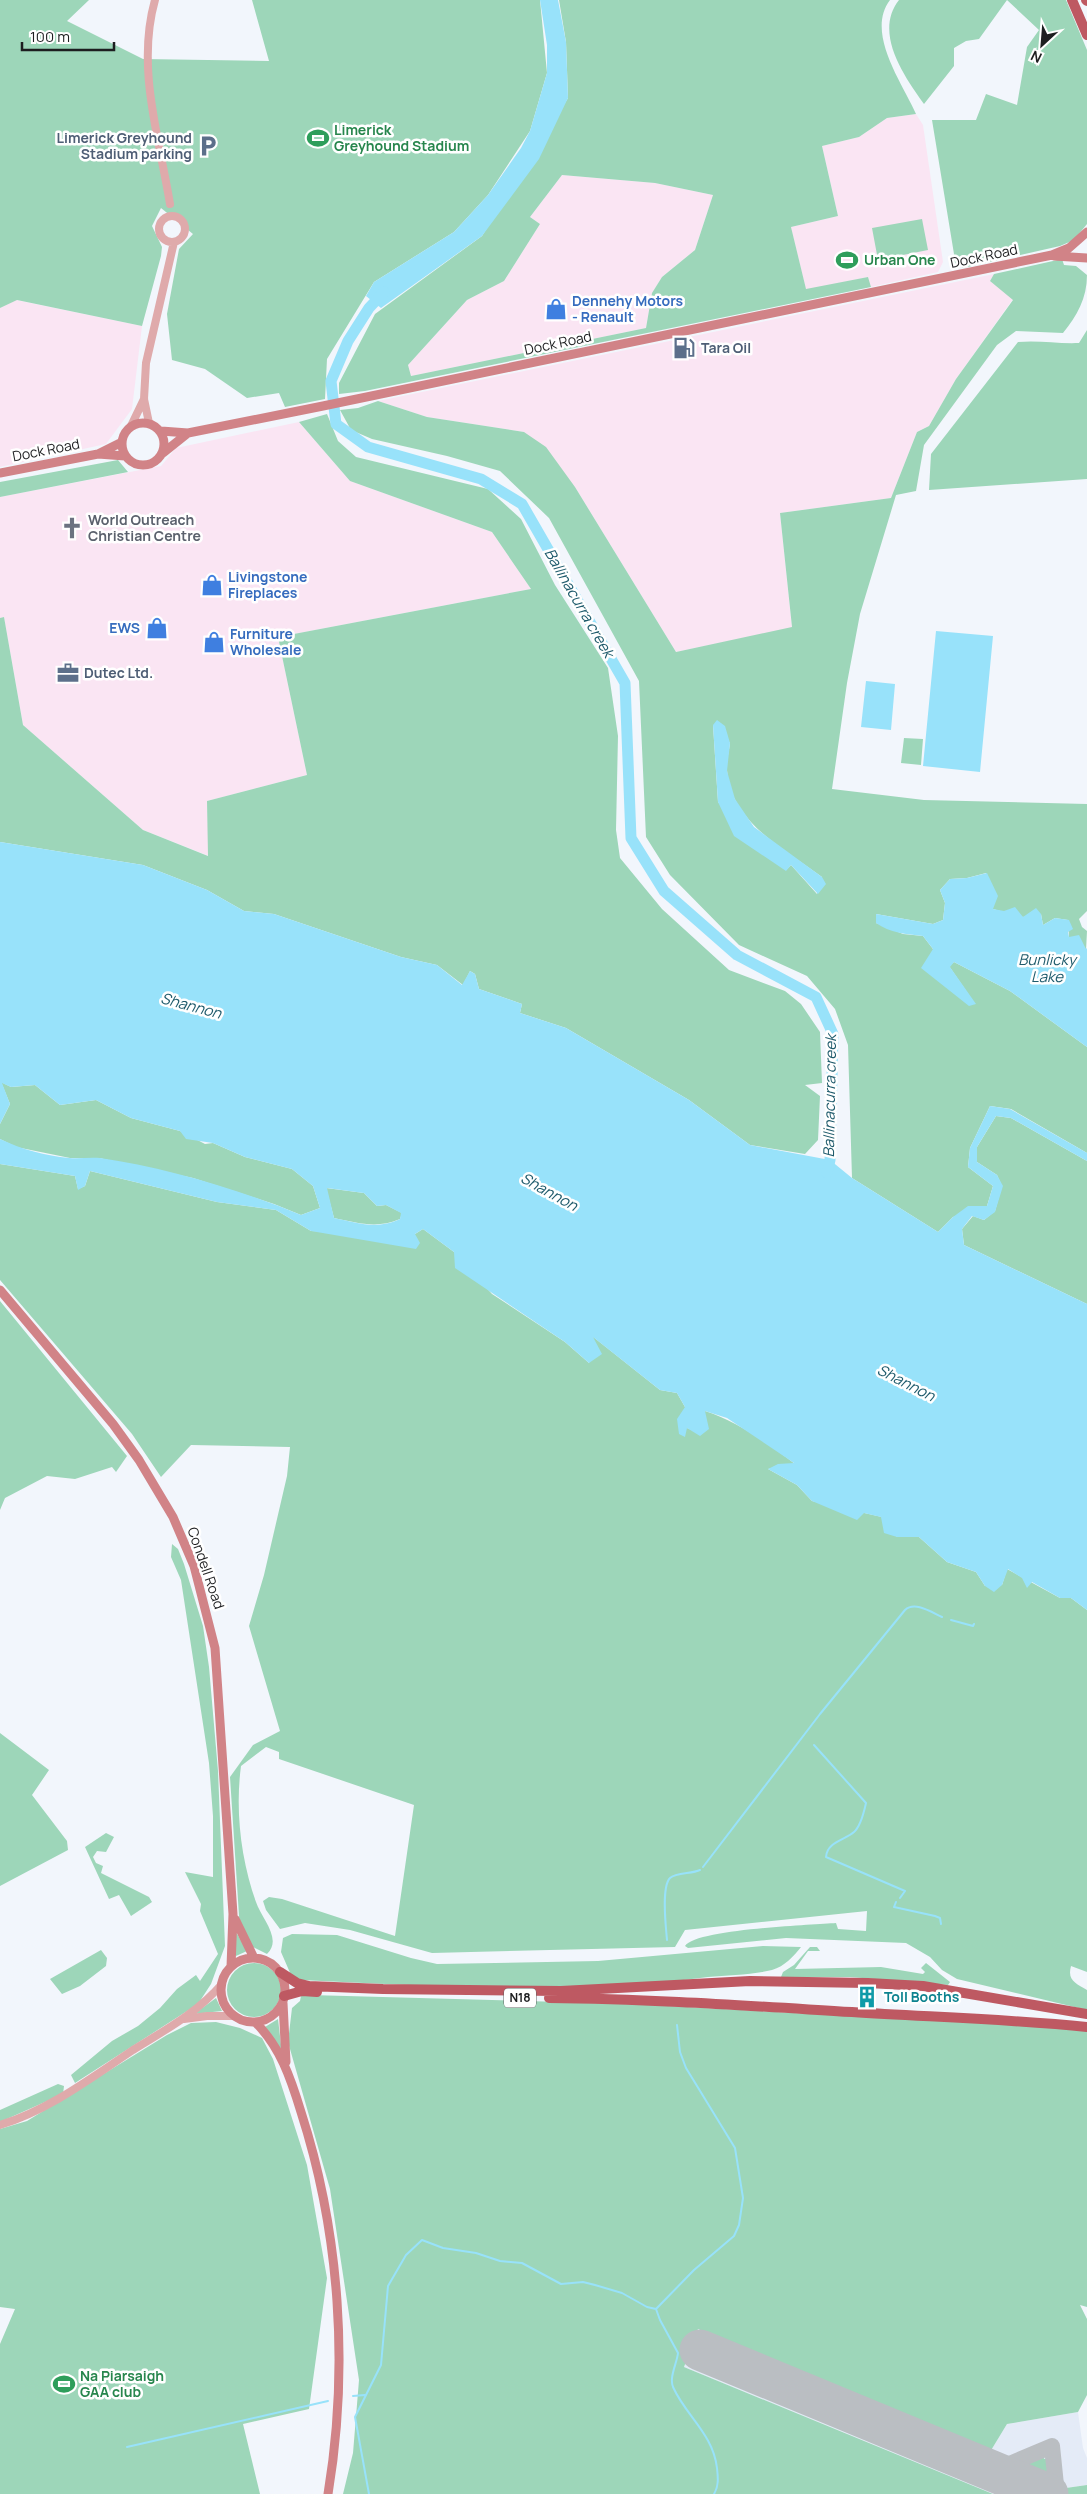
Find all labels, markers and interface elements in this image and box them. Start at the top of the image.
scale bar [22,20,115,52]
north arrow [1017,20,1067,70]
text: 100 m [30,26,70,47]
text: N [1027,46,1045,68]
place label: Limerick Greyhound Stadium [334,120,469,155]
sports icon: Limerick Greyhound Stadium [305,125,331,151]
place label: Limerick Greyhound Stadium parking [57,128,192,163]
parking icon: Limerick Greyhound Stadium parking [195,133,221,159]
street label: Dock Road [948,239,1019,272]
sports icon: Urban One [834,247,860,273]
place label: Urban One [864,250,935,269]
place label: Dennehy Motors - Renault [572,291,683,326]
shop icon: Dennehy Motors - Renault [543,296,569,322]
street label: Dock Road [522,326,593,359]
fuel station icon: Tara Oil [671,335,697,361]
place label: Tara Oil [701,338,751,357]
street label: Dock Road [11,434,81,465]
place label: World Outreach Christian Centre [88,510,201,545]
church icon: World Outreach Christian Centre [59,515,85,541]
water label: Ballinacurra creek [540,544,621,663]
place label: Livingstone Fireplaces [228,567,307,602]
shop icon: Livingstone Fireplaces [199,572,225,598]
shop icon: EWS [144,615,170,641]
place label: EWS [109,618,140,637]
place label: Furniture Wholesale [230,624,301,659]
shop icon: Furniture Wholesale [201,629,227,655]
office icon: Dutec Ltd. [55,660,81,686]
place label: Dutec Ltd. [84,663,153,682]
water label: Bunlicky Lake [1018,949,1078,987]
water label: Shannon [158,987,225,1024]
water label: Ballinacurra creek [818,1032,841,1158]
water label: Shannon [517,1167,582,1216]
water label: Shannon [874,1359,940,1406]
street label: Condell Road [184,1524,229,1611]
building icon: Toll Booths [854,1984,880,2010]
place label: Toll Booths [884,1987,960,2006]
road number: N18 [504,1989,536,2008]
place label: Na Piarsaigh GAA club [80,2366,164,2401]
sports icon: Na Piarsaigh GAA club [51,2371,77,2397]

